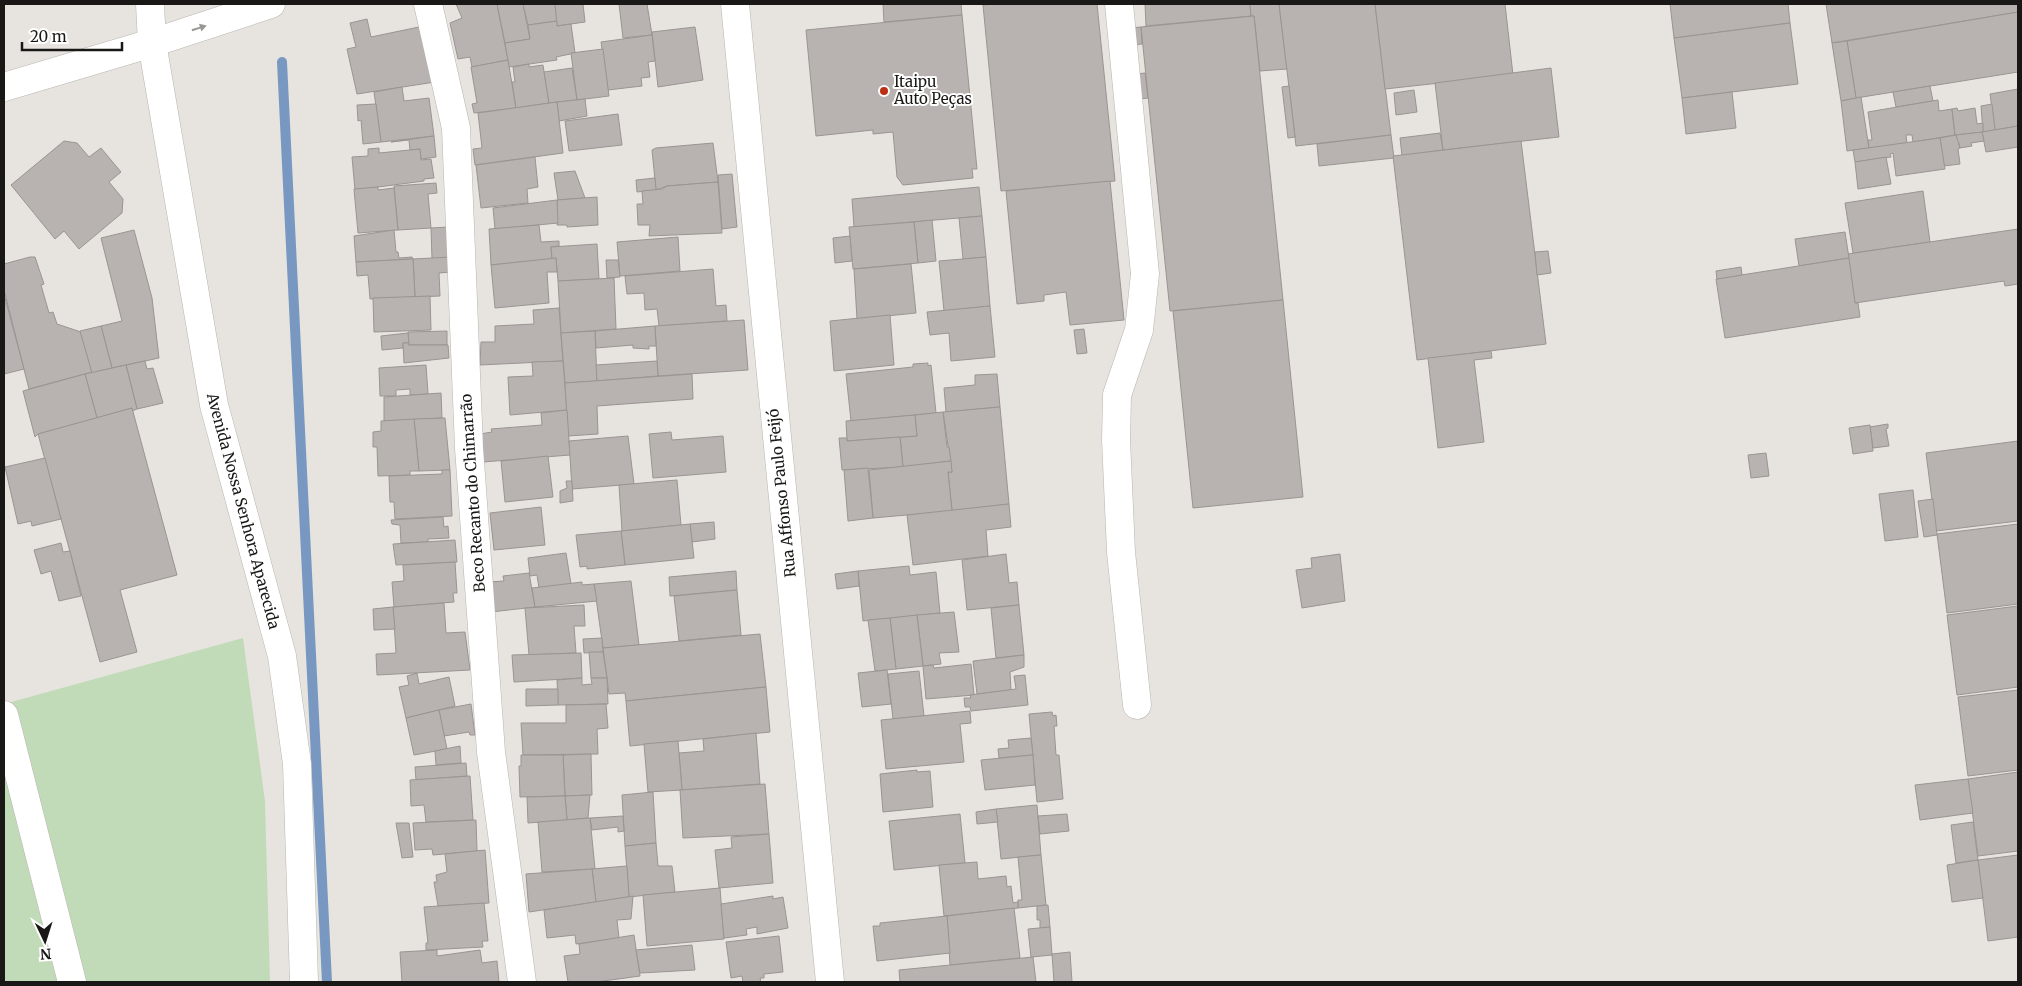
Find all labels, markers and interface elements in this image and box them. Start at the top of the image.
scale bar [22,20,122,52]
one-way arrow [191,23,206,31]
text: 20 m [30,27,67,46]
place label: Itaipu Auto Peças [893,72,972,108]
marker: Itaipu Auto Peças [878,85,890,97]
street label: Avenida Nossa Senhora Aparecida [203,390,284,631]
street label: Beco Recanto do Chimarrão [456,393,489,593]
street label: Rua Affonso Paulo Feijó [763,408,800,578]
north arrow [20,916,70,966]
text: N [40,945,52,963]

